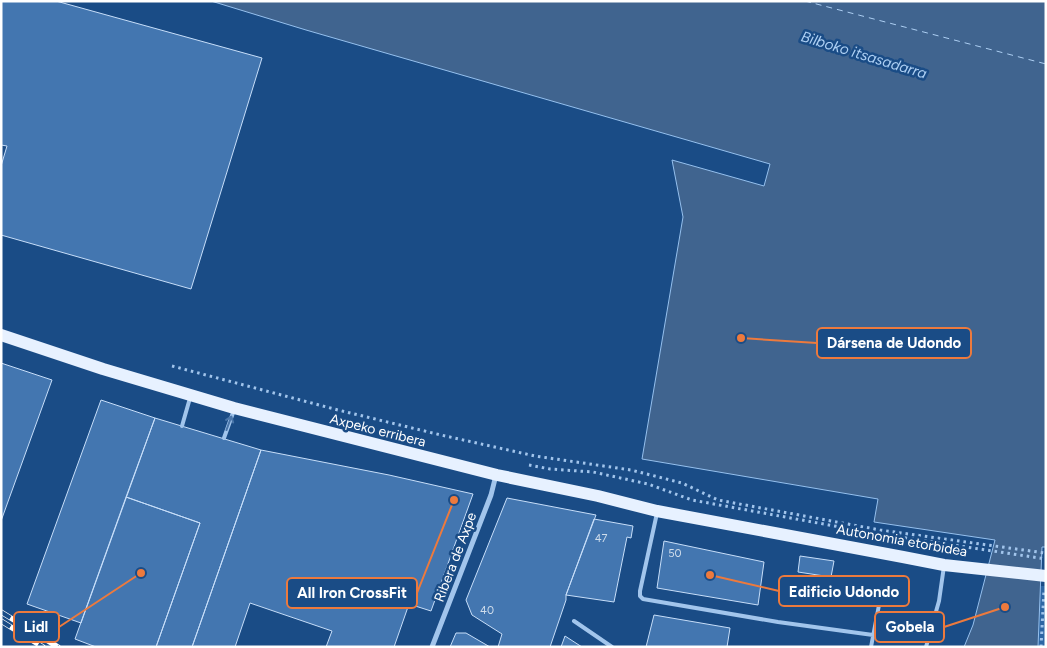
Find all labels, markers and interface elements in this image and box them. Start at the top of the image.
water label: Bilboko itsasadarra [799,27,929,83]
callout: Dársena de Udondo [817,328,971,358]
text: Dársena de Udondo [827,334,962,352]
street label: Axpeko erribera [328,410,428,451]
one-way arrow [225,416,234,431]
street label: Ribera de Axpe [431,510,480,604]
street label: Autonomia etorbidea [835,521,969,560]
house number: 47 [595,532,607,545]
house number: 50 [668,547,682,560]
callout: Edificio Udondo [779,576,909,606]
callout: All Iron CrossFit [287,578,417,608]
text: Edificio Udondo [789,583,899,601]
text: All Iron CrossFit [297,584,407,602]
house number: 40 [480,604,494,617]
callout: Lidl [14,612,59,642]
callout: Gobela [875,612,944,642]
text: Lidl [24,618,48,636]
text: Gobela [886,618,934,636]

